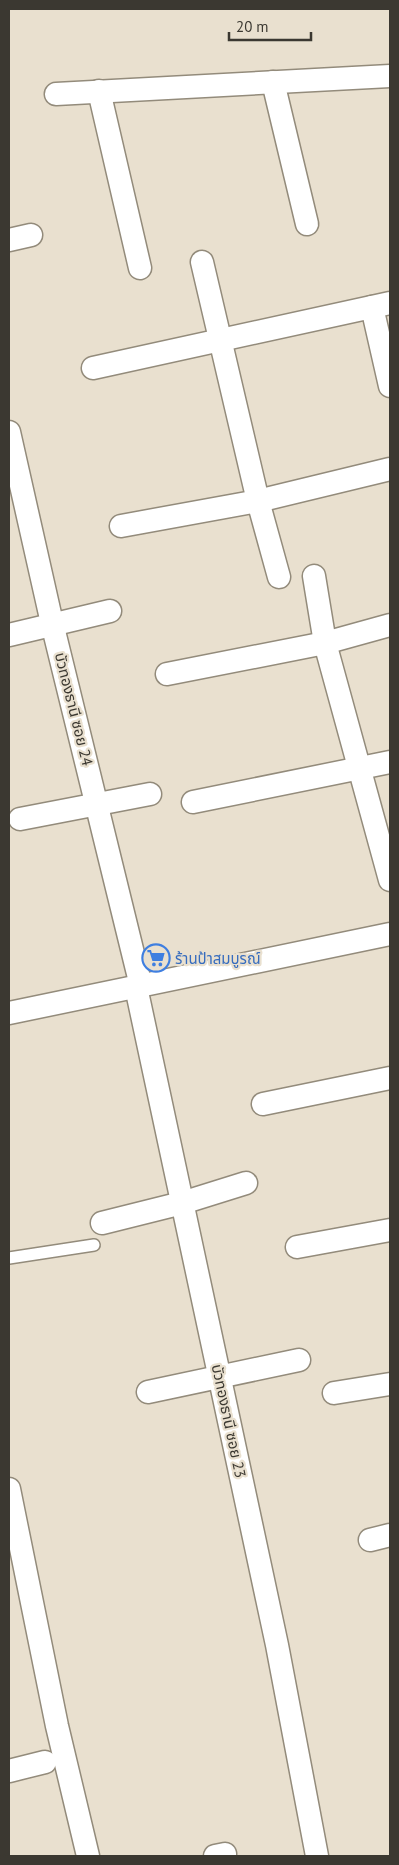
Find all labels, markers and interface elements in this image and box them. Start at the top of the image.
scale bar [229,10,312,42]
text: 20 m [236,17,269,36]
street label: บัวทองธานี ซอย 24 [51,650,97,768]
supermarket icon: ร้านป้าสมบูรณ์ [141,943,171,973]
place label: ร้านป้าสมบูรณ์ [175,949,261,968]
street label: บัวทองธานี ซอย 23 [208,1362,250,1480]

